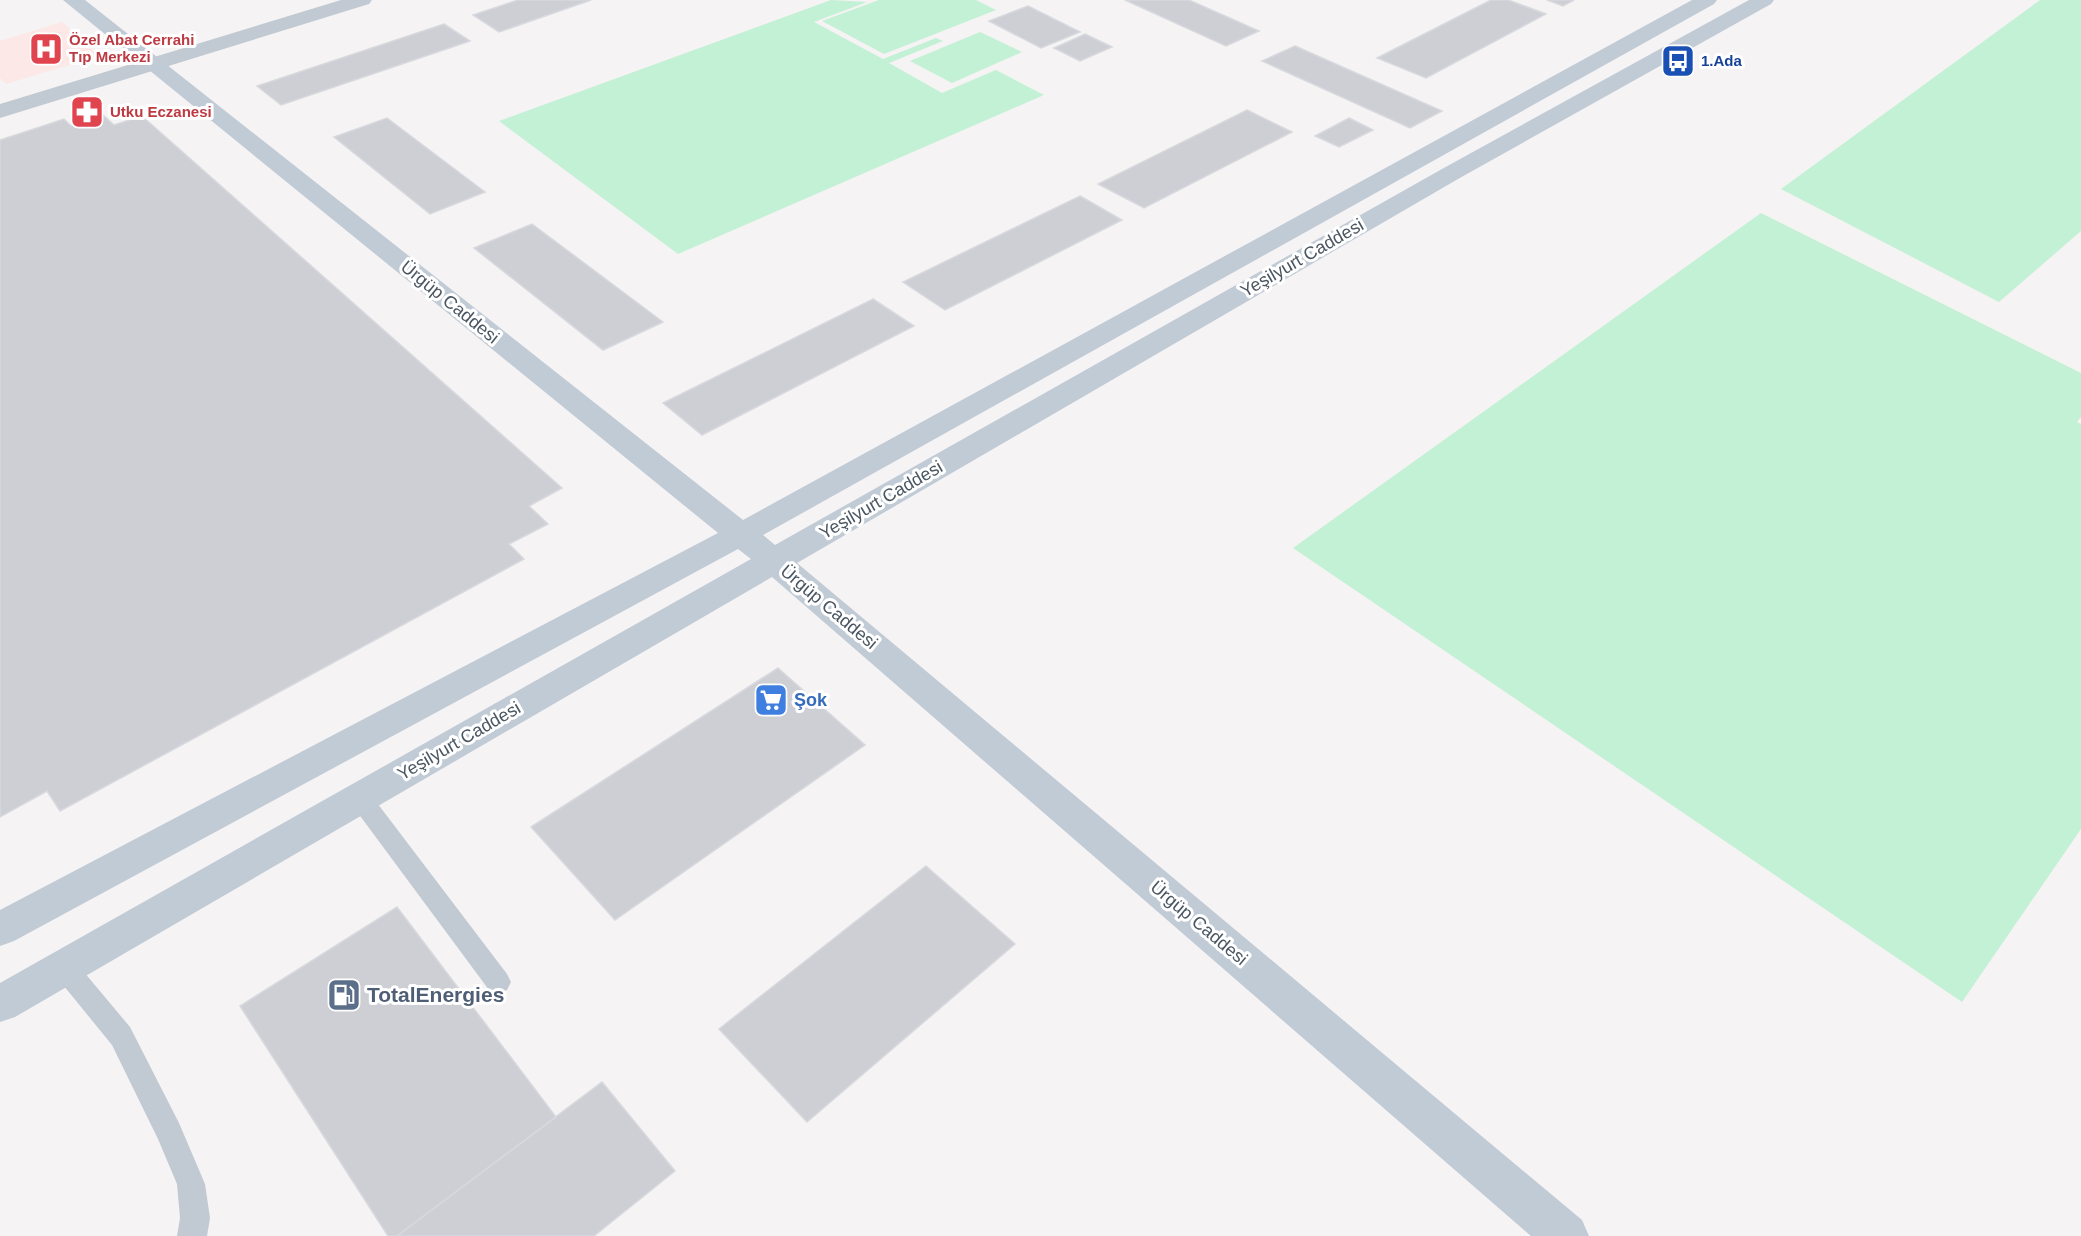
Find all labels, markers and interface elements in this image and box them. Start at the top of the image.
hospital icon: Özel Abat Cerrahi Tıp Merkezi [28,31,64,67]
place label: Özel Abat Cerrahi Tıp Merkezi [69,31,194,65]
bus stop icon: 1.Ada [1660,43,1696,79]
place label: 1.Ada [1701,52,1743,69]
pharmacy icon: Utku Eczanesi [69,94,105,130]
place label: Utku Eczanesi [110,103,212,120]
street label: Yeşilyurt Caddesi [1237,215,1367,301]
street label: Ürgüp Caddesi [397,256,503,348]
street label: Yeşilyurt Caddesi [816,457,946,543]
street label: Ürgüp Caddesi [777,561,881,653]
supermarket icon: Şok [753,682,789,718]
place label: Şok [794,690,828,710]
street label: Yeşilyurt Caddesi [394,698,524,784]
street label: Ürgüp Caddesi [1147,877,1251,969]
fuel station icon: TotalEnergies [326,977,362,1013]
place label: TotalEnergies [367,983,504,1006]

